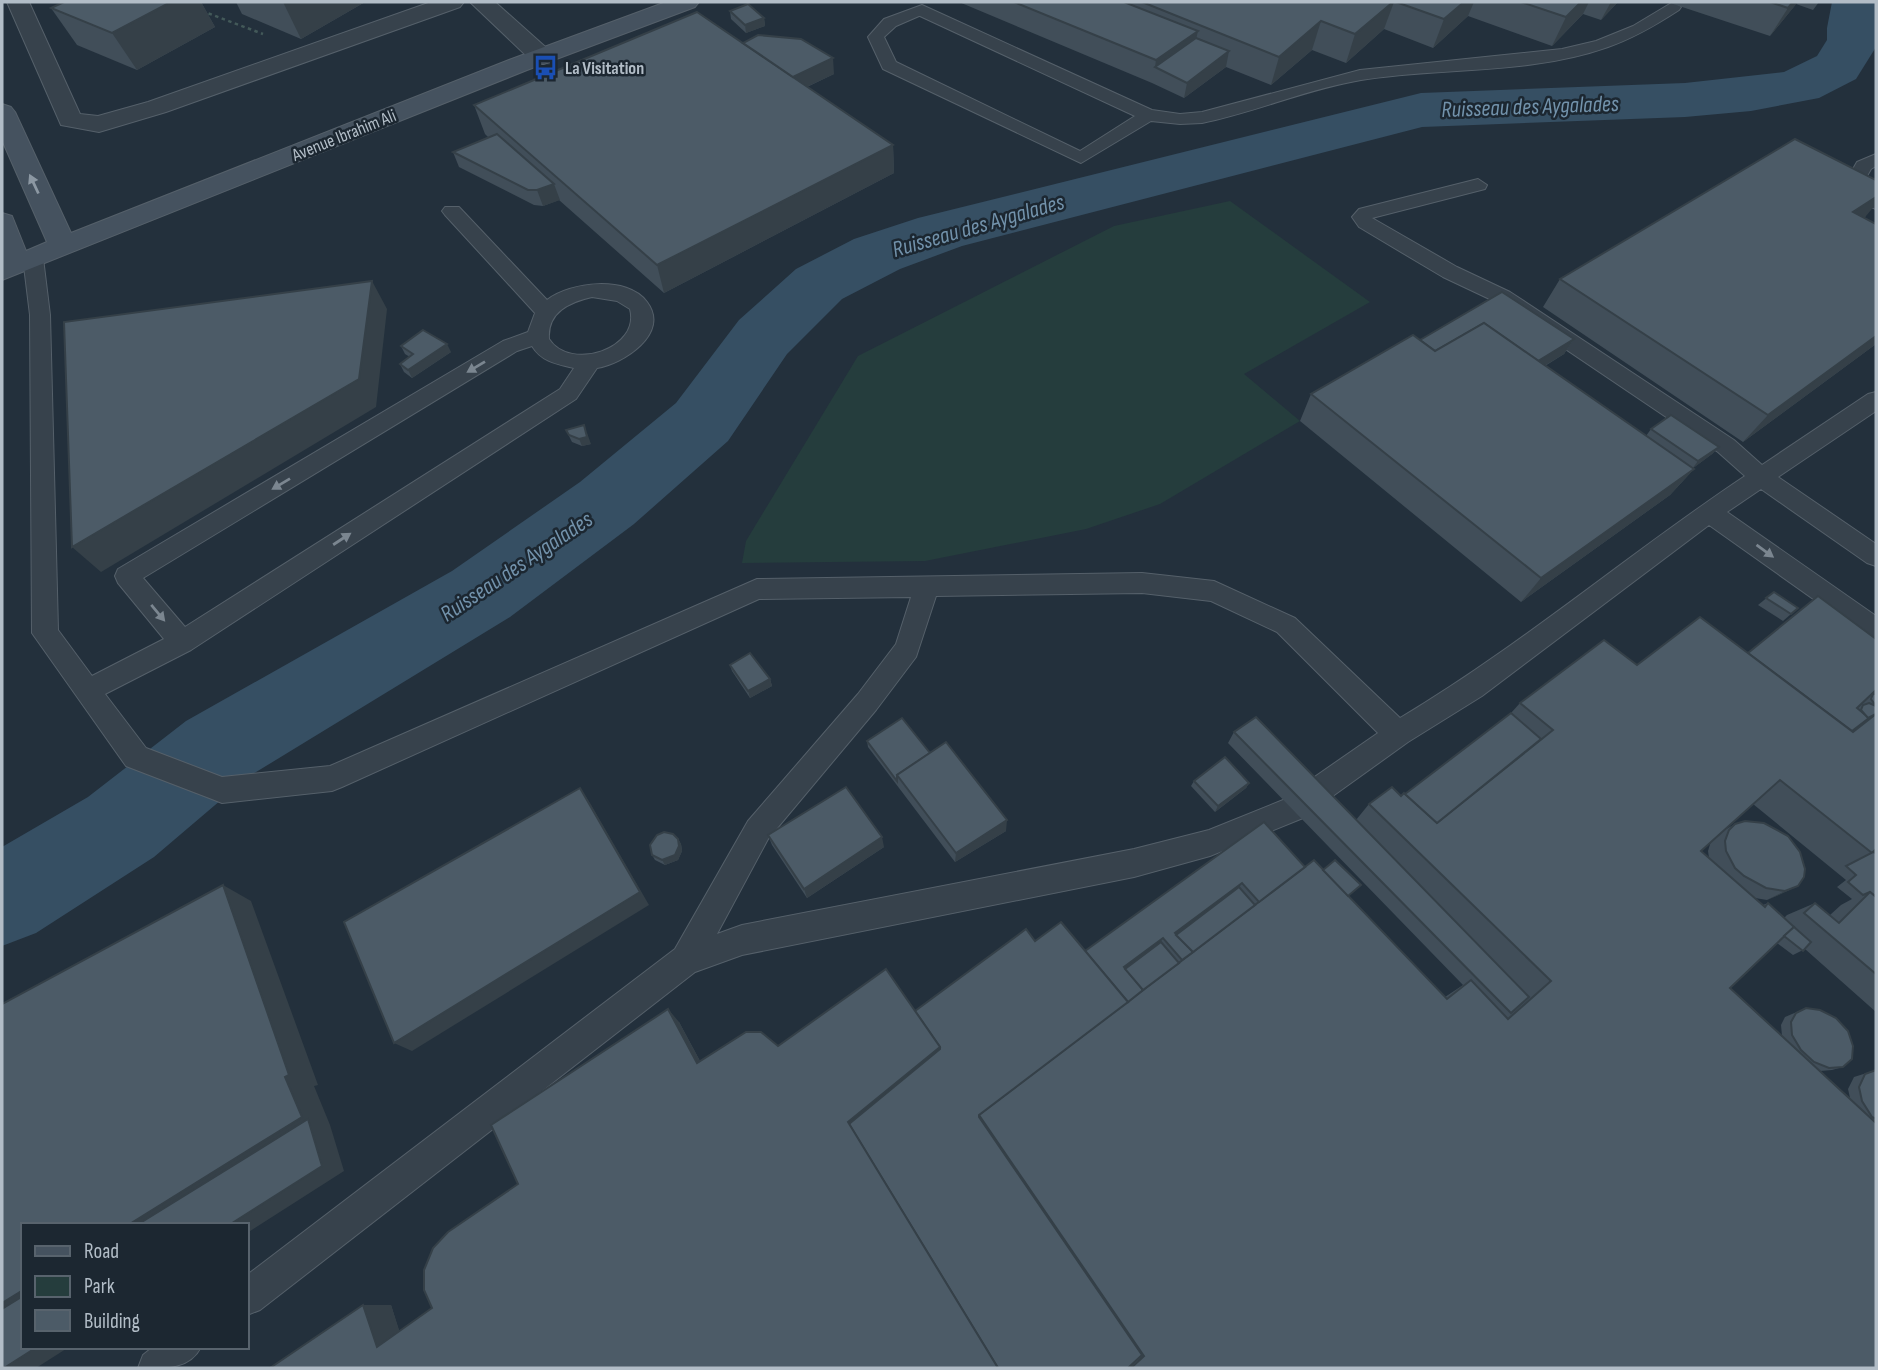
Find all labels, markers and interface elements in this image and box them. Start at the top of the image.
bus stop icon: La Visitation [531,54,559,82]
place label: La Visitation [565,58,644,79]
water label: Ruisseau des Aygalades [1441,90,1619,124]
street label: Avenue Ibrahim Ali [288,105,399,166]
one-way arrow [29,174,40,194]
water label: Ruisseau des Aygalades [889,188,1068,264]
one-way arrow [466,360,485,373]
one-way arrow [271,477,290,490]
water label: Ruisseau des Aygalades [435,506,598,628]
one-way arrow [333,532,351,546]
one-way arrow [1756,544,1774,558]
one-way arrow [150,604,165,621]
legend [21,1223,248,1349]
text: Road [84,1239,119,1264]
text: Park [84,1274,115,1299]
text: Building [84,1309,140,1334]

